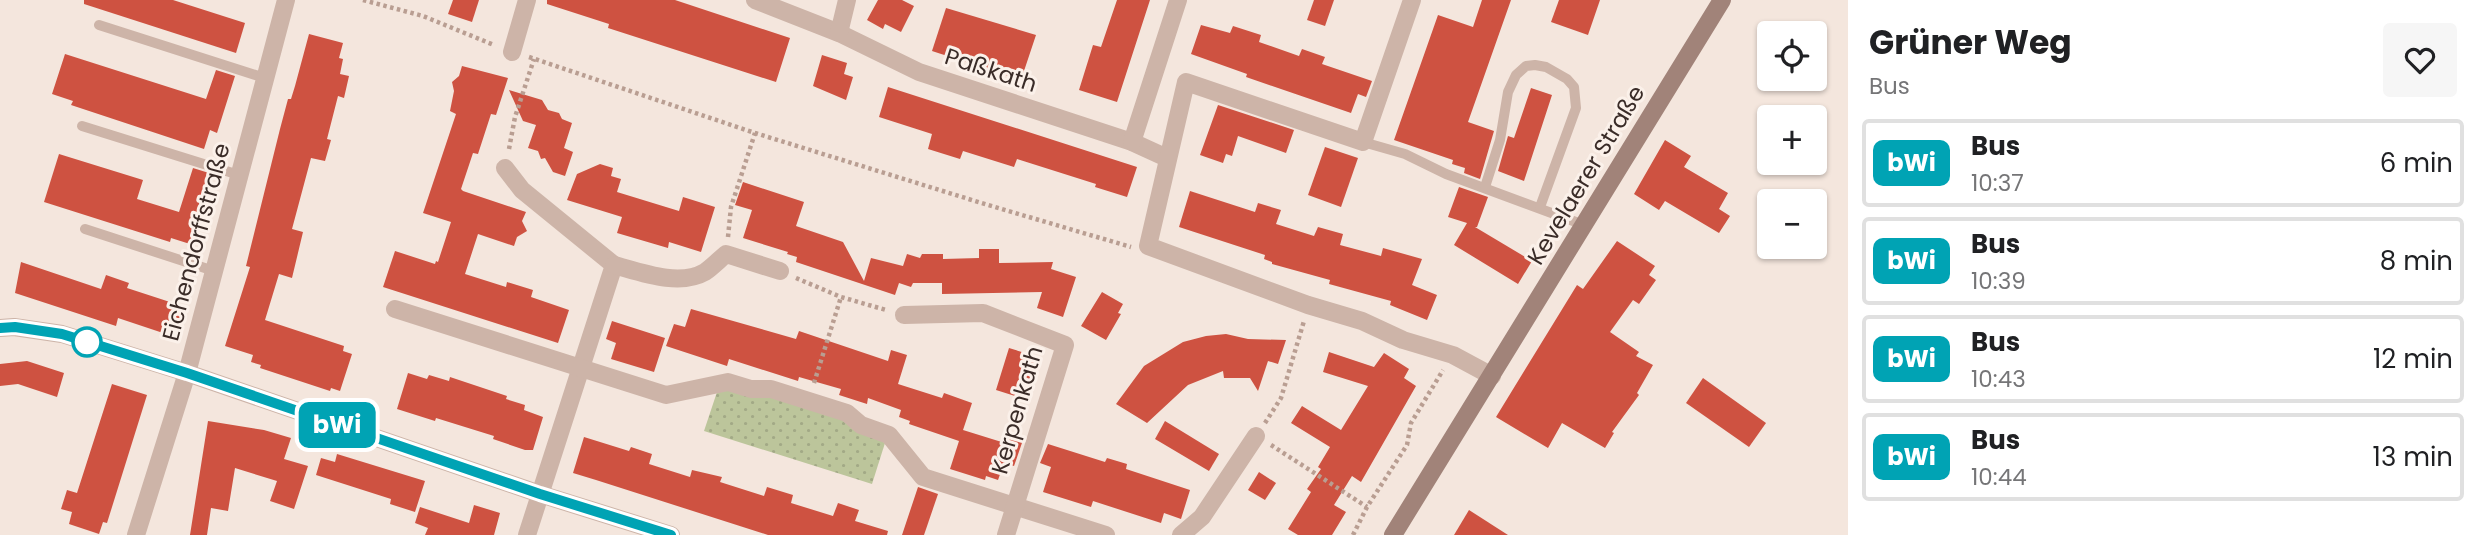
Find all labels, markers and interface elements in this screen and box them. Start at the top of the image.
text: Grüner Weg [1869,19,2072,66]
map controls [1757,21,1827,259]
button: locate [1757,21,1827,91]
button: heart [2383,23,2457,97]
street label: Paßkath [941,40,1041,100]
text: Bus [1869,70,1910,102]
street label: Kevelaerer Straße [1520,79,1652,271]
button: + [1757,105,1827,175]
text: Bus [1971,128,2020,164]
street label: Eichendorffstraße [154,140,238,344]
text: 6 min [2380,145,2453,181]
text: bWi [1887,146,1936,179]
text: 10:37 [1971,167,2024,199]
button: − [1757,189,1827,259]
text: Bus [1971,226,2020,262]
text: 8 min [2380,243,2453,279]
text: bWi [1887,244,1936,277]
text: 10:39 [1971,265,2026,297]
text: Bus [1971,324,2020,360]
unlabelled marker [72,327,102,357]
text: 12 min [2373,341,2453,377]
street label: Kerpenkath [983,342,1051,478]
text: bWi [1887,342,1936,375]
text: 10:43 [1971,363,2026,395]
line badge: bWi [297,402,377,448]
text: bWi [313,408,361,441]
text: Bus [1971,422,2020,458]
text: 13 min [2373,439,2453,475]
text: bWi [1887,440,1936,473]
text: 10:44 [1971,461,2027,493]

